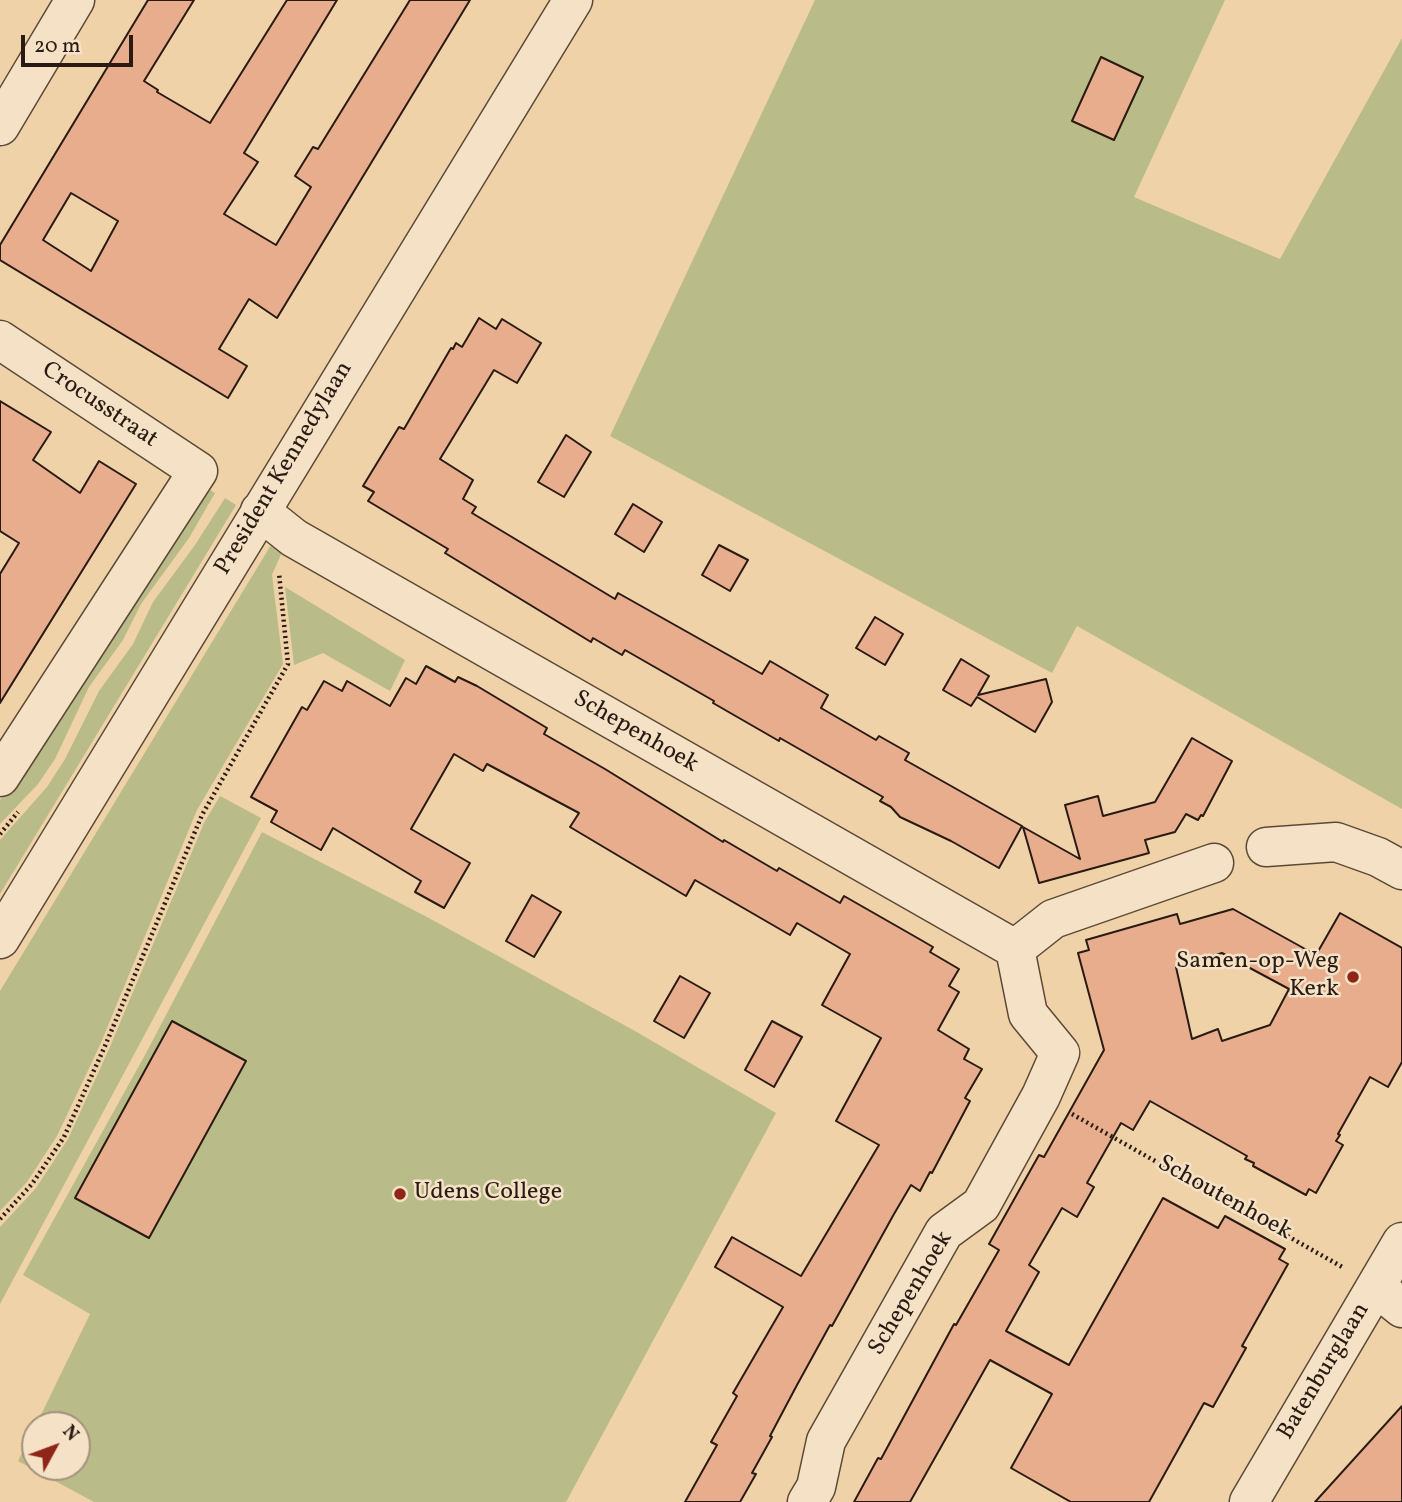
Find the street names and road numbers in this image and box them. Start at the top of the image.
street label: Crocusstraat [36,357,162,455]
street label: President Kennedylaan [210,357,360,581]
street label: Schepenhoek [567,686,703,780]
street label: Schoutenhoek [1152,1150,1296,1248]
street label: Schepenhoek [864,1227,960,1361]
street label: Batenburglaan [1273,1298,1377,1446]

